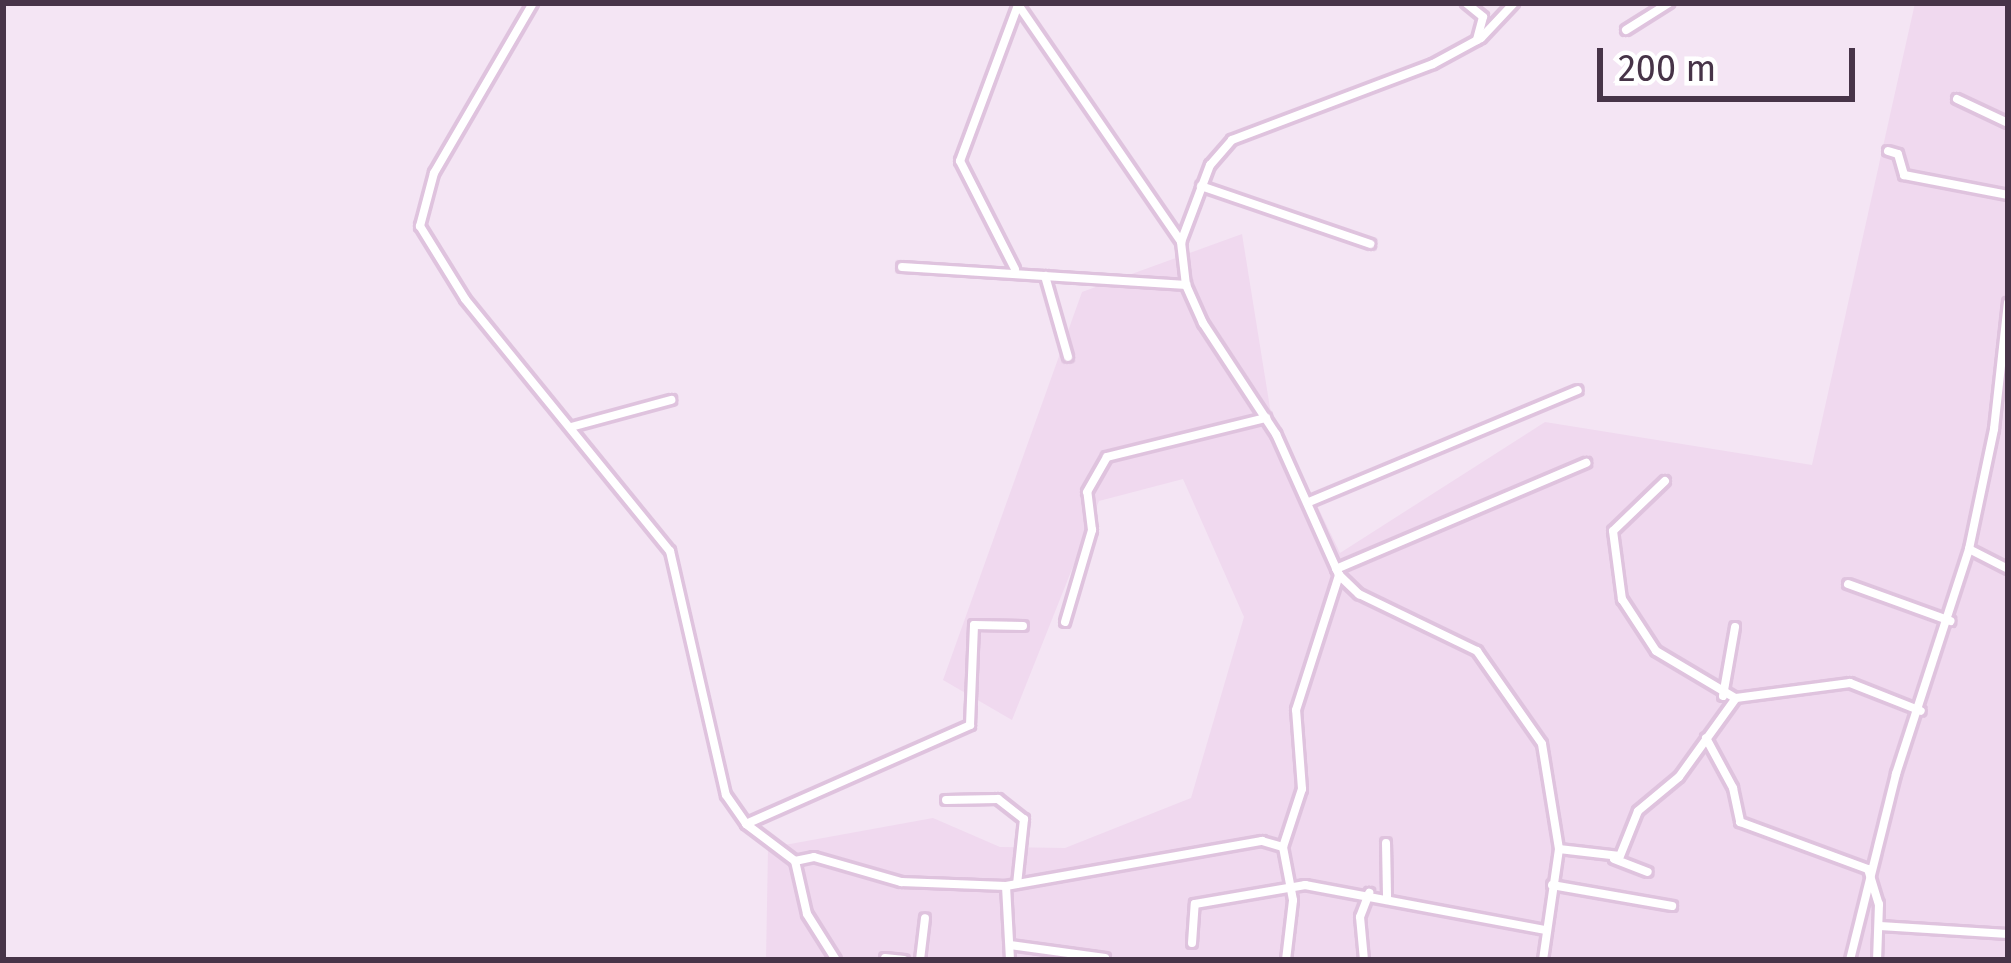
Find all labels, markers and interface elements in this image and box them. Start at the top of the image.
scale bar [1603,24,1861,98]
text: 200 m [1618,47,1716,91]

